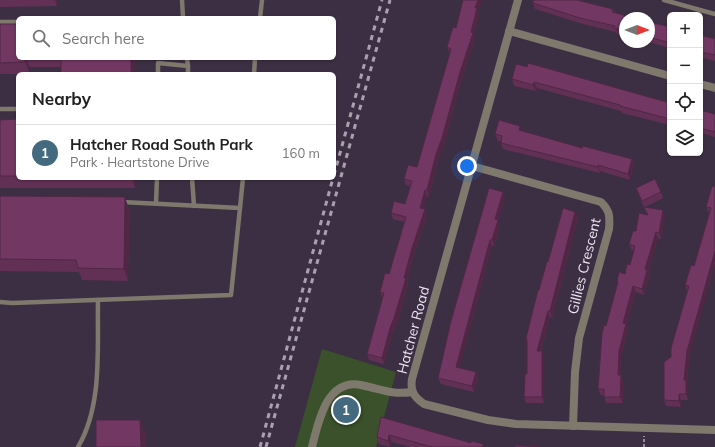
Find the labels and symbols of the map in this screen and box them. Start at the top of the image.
north arrow [619,12,655,48]
your location [457,156,477,176]
street label: Gillies Crescent [563,216,605,316]
street label: Hatcher Road [393,284,433,376]
pin: 1 [333,395,359,425]

